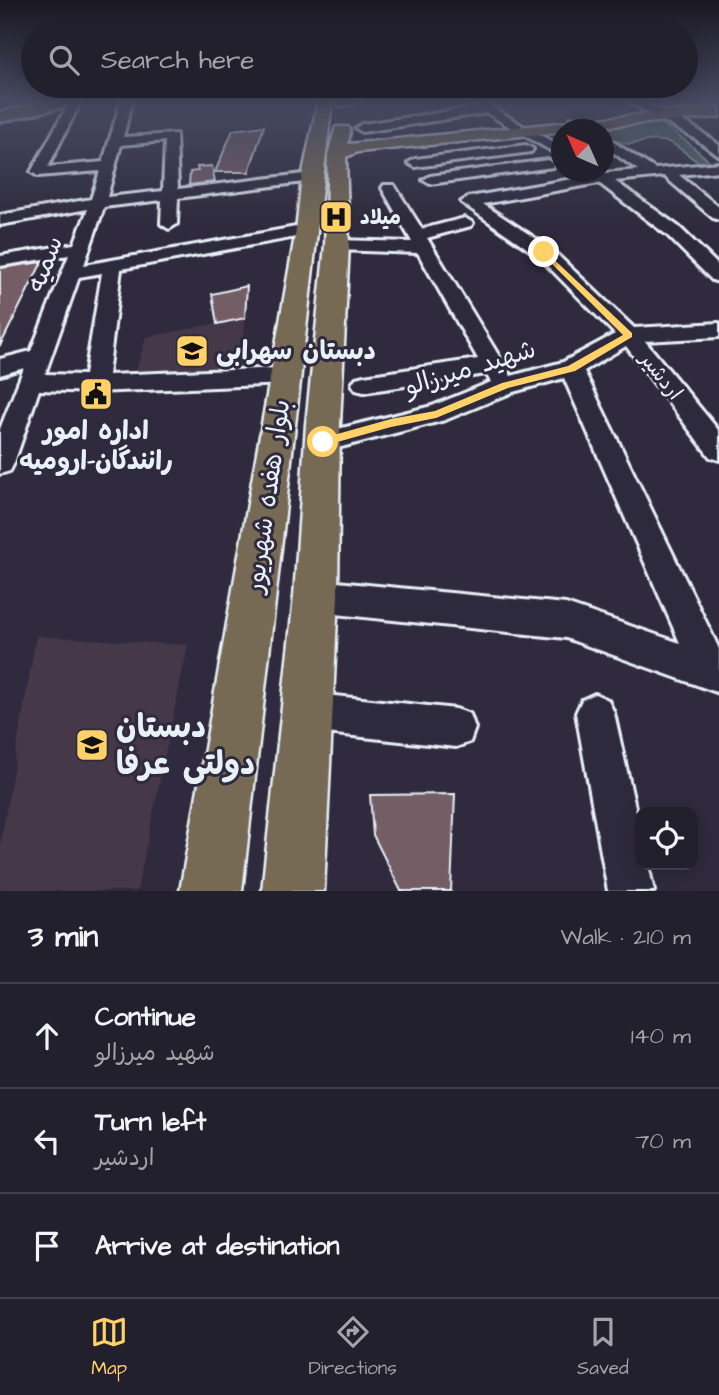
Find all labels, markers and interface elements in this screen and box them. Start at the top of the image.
search box [21,21,698,98]
icon: search [45,41,83,79]
text: Search here [101,42,254,78]
north arrow [551,119,614,182]
hospital icon: میلاد [317,198,355,236]
place label: میلاد [360,203,401,232]
street label: سمیه [18,231,72,297]
route end [528,236,559,267]
street label: شهید میرزالو [399,331,540,405]
school or university icon: دبستان سهرابی [173,332,211,370]
place label: دبستان سهرابی [216,333,376,369]
street label: اردشیر [632,344,689,406]
public building icon: اداره امور رانندگان-ارومیه [77,375,115,413]
street label: بلوار هفده شهریور [236,397,299,597]
place label: اداره امور رانندگان-ارومیه [19,413,173,479]
route start [307,426,338,457]
place label: دبستان دولتی عرفا [116,705,255,787]
school or university icon: دبستان دولتی عرفا [73,726,111,764]
map controls [635,807,698,870]
button: locate [635,807,698,870]
text: 3 min [28,916,98,958]
text: Walk · 210 m [561,921,691,953]
text: Continue [95,999,196,1035]
icon: ahead [28,1017,66,1055]
text: 140 m [631,1020,691,1052]
text: شهید میرزالو [95,1037,215,1069]
text: Turn left [95,1104,206,1140]
icon: left [28,1122,66,1160]
text: 70 m [635,1125,691,1157]
text: اردشیر [95,1142,154,1174]
icon: arrive [28,1227,66,1265]
text: Arrive at destination [95,1228,340,1264]
tab: Map [90,1313,128,1382]
tab: Directions [308,1313,397,1382]
tab: Saved [577,1313,629,1382]

